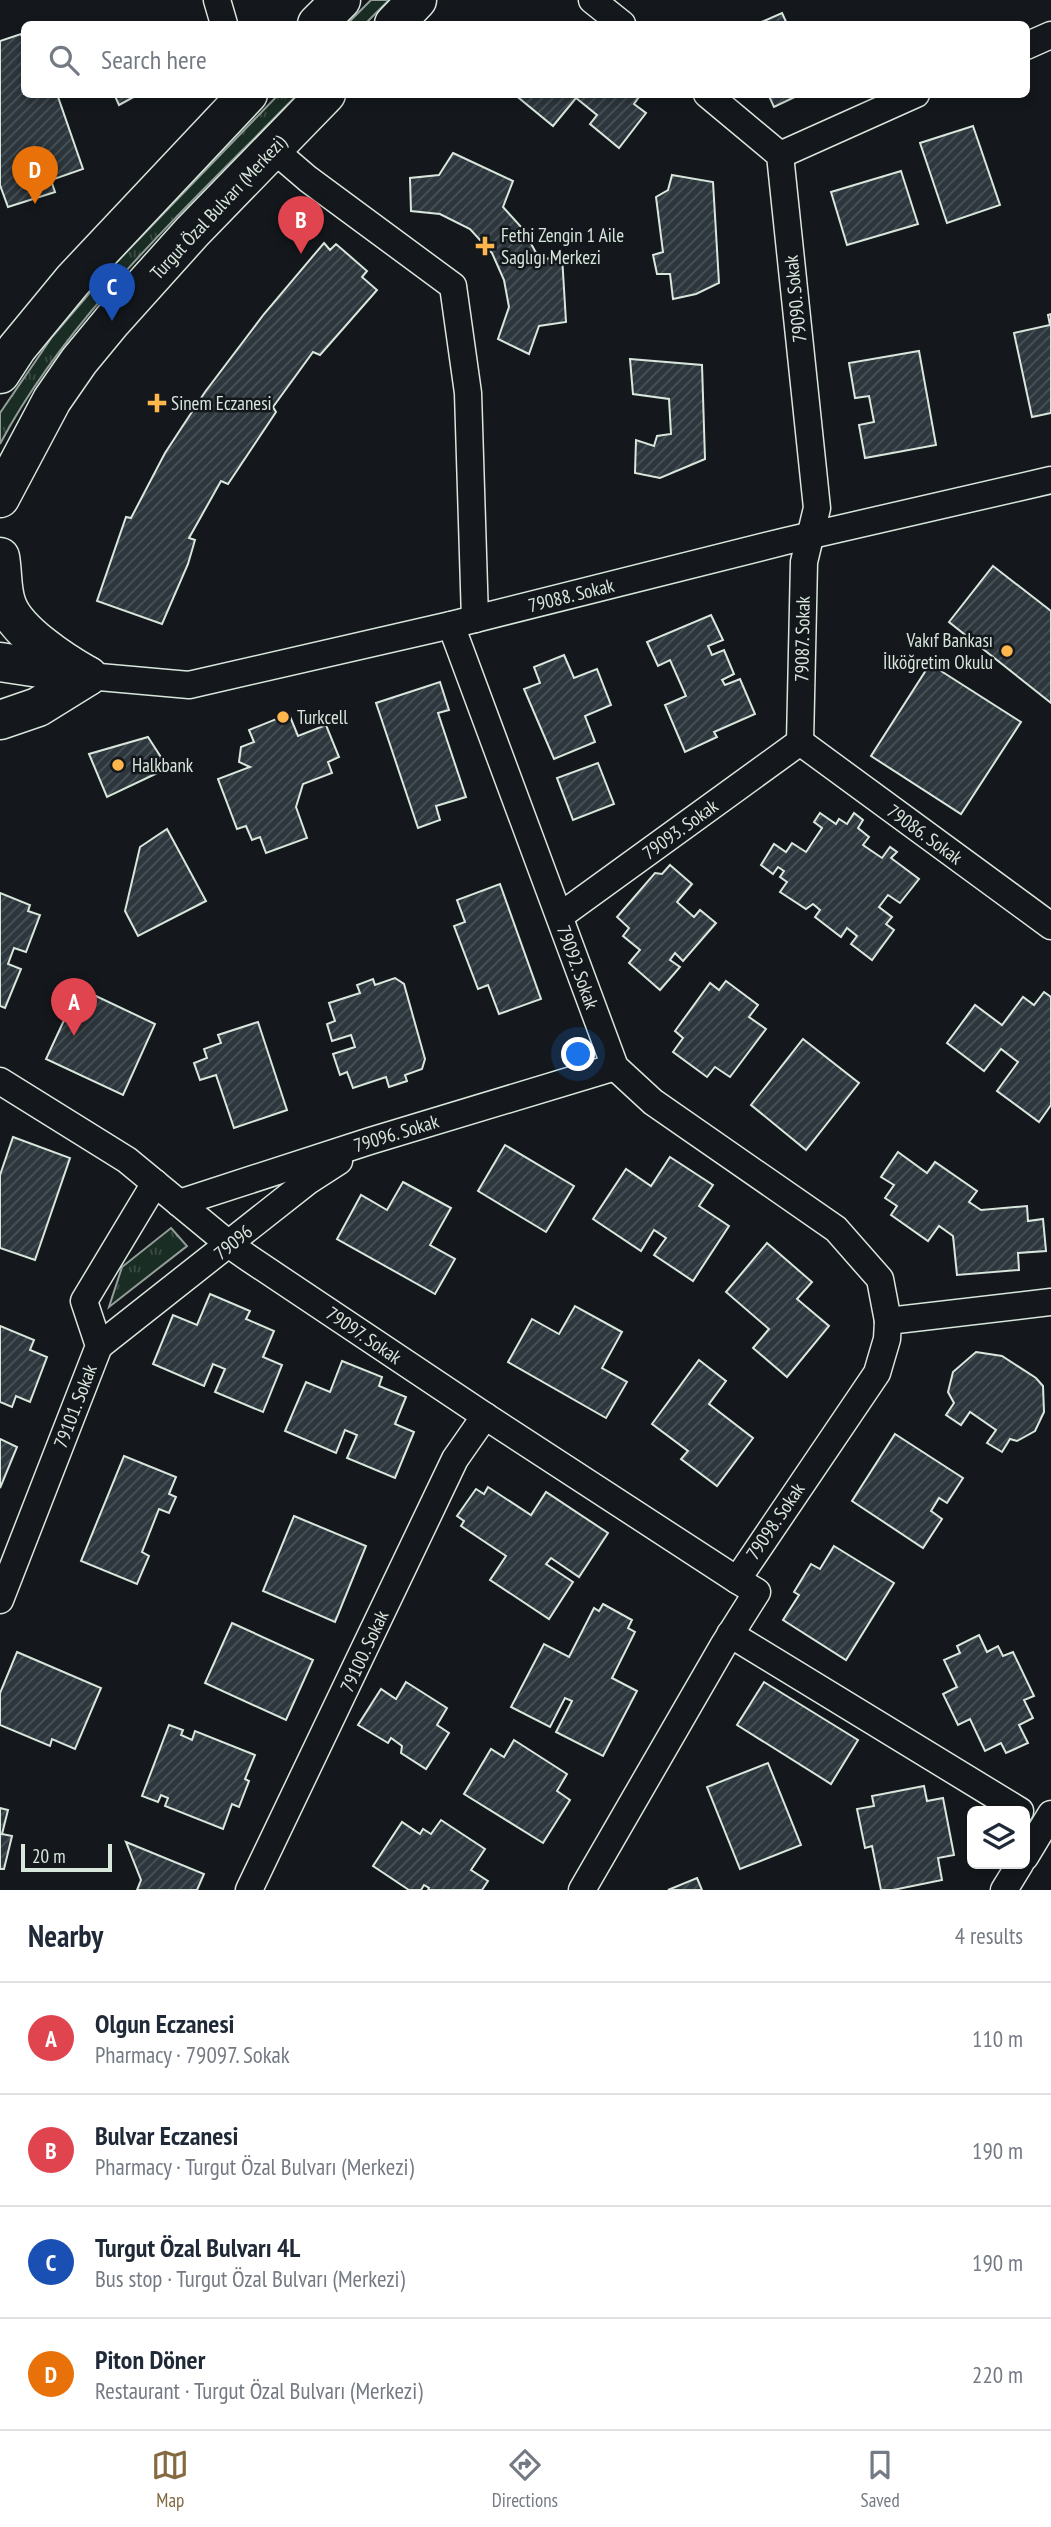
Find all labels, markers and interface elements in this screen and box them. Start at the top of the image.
search box [21,21,1030,98]
icon: search [45,41,83,79]
text: Search here [101,43,207,76]
street label: Turgut Özal Bulvarı (Merkezi) [145,129,292,284]
pin: D [12,146,58,204]
pin: B [278,196,324,254]
place label: Fethi Zengin 1 Aile Saglıgı Merkezi [501,223,624,269]
marker: Fethi Zengin 1 Aile Saglıgı Merkezi [475,236,495,256]
street label: 79090. Sokak [778,254,812,344]
pin: C [89,263,135,321]
place label: Sinem Eczanesi [171,391,272,415]
marker: Sinem Eczanesi [149,395,165,411]
street label: 79088. Sokak [526,573,617,617]
street label: 79087. Sokak [789,595,815,682]
place label: Vakıf Bankası İlköğretim Okulu [883,628,993,674]
marker: Vakıf Bankası İlköğretim Okulu [999,643,1015,659]
place label: Turkcell [297,705,348,729]
marker: Turkcell [275,709,291,725]
place label: Halkbank [132,753,194,777]
marker: Halkbank [110,757,126,773]
street label: 79093. Sokak [638,793,723,864]
street label: 79086. Sokak [883,799,968,870]
street label: 79092. Sokak [552,922,604,1013]
pin: A [51,978,97,1036]
your location [561,1037,595,1071]
street label: 79096. Sokak [351,1109,442,1157]
street label: 79096 [209,1219,257,1265]
street label: 79097. Sokak [322,1301,407,1369]
street label: 79101. Sokak [48,1360,102,1451]
street label: 79098. Sokak [741,1477,810,1564]
street label: 79100. Sokak [335,1606,394,1696]
map controls [967,1806,1030,1869]
button: layers [967,1806,1030,1869]
scale bar [21,1841,112,1873]
text: 20 m [32,1844,66,1868]
text: Nearby [28,1916,103,1955]
text: 4 results [955,1921,1023,1950]
text: Olgun Eczanesi [95,2007,234,2040]
text: A [45,2024,57,2053]
text: 110 m [972,2024,1023,2053]
text: Pharmacy · 79097. Sokak [95,2040,290,2069]
text: Bulvar Eczanesi [95,2119,238,2152]
text: B [45,2136,57,2165]
text: 190 m [972,2136,1023,2165]
text: Pharmacy · Turgut Özal Bulvarı (Merkezi) [95,2152,414,2181]
text: Turgut Özal Bulvarı 4L [95,2231,300,2264]
text: C [46,2248,56,2277]
text: 190 m [972,2248,1023,2277]
text: Bus stop · Turgut Özal Bulvarı (Merkezi) [95,2264,405,2293]
text: Piton Döner [95,2343,205,2376]
text: D [45,2360,57,2389]
text: 220 m [972,2360,1023,2389]
text: Restaurant · Turgut Özal Bulvarı (Merkezi) [95,2376,423,2405]
tab: Map [151,2446,189,2512]
tab: Directions [492,2446,558,2512]
tab: Saved [861,2446,900,2512]

